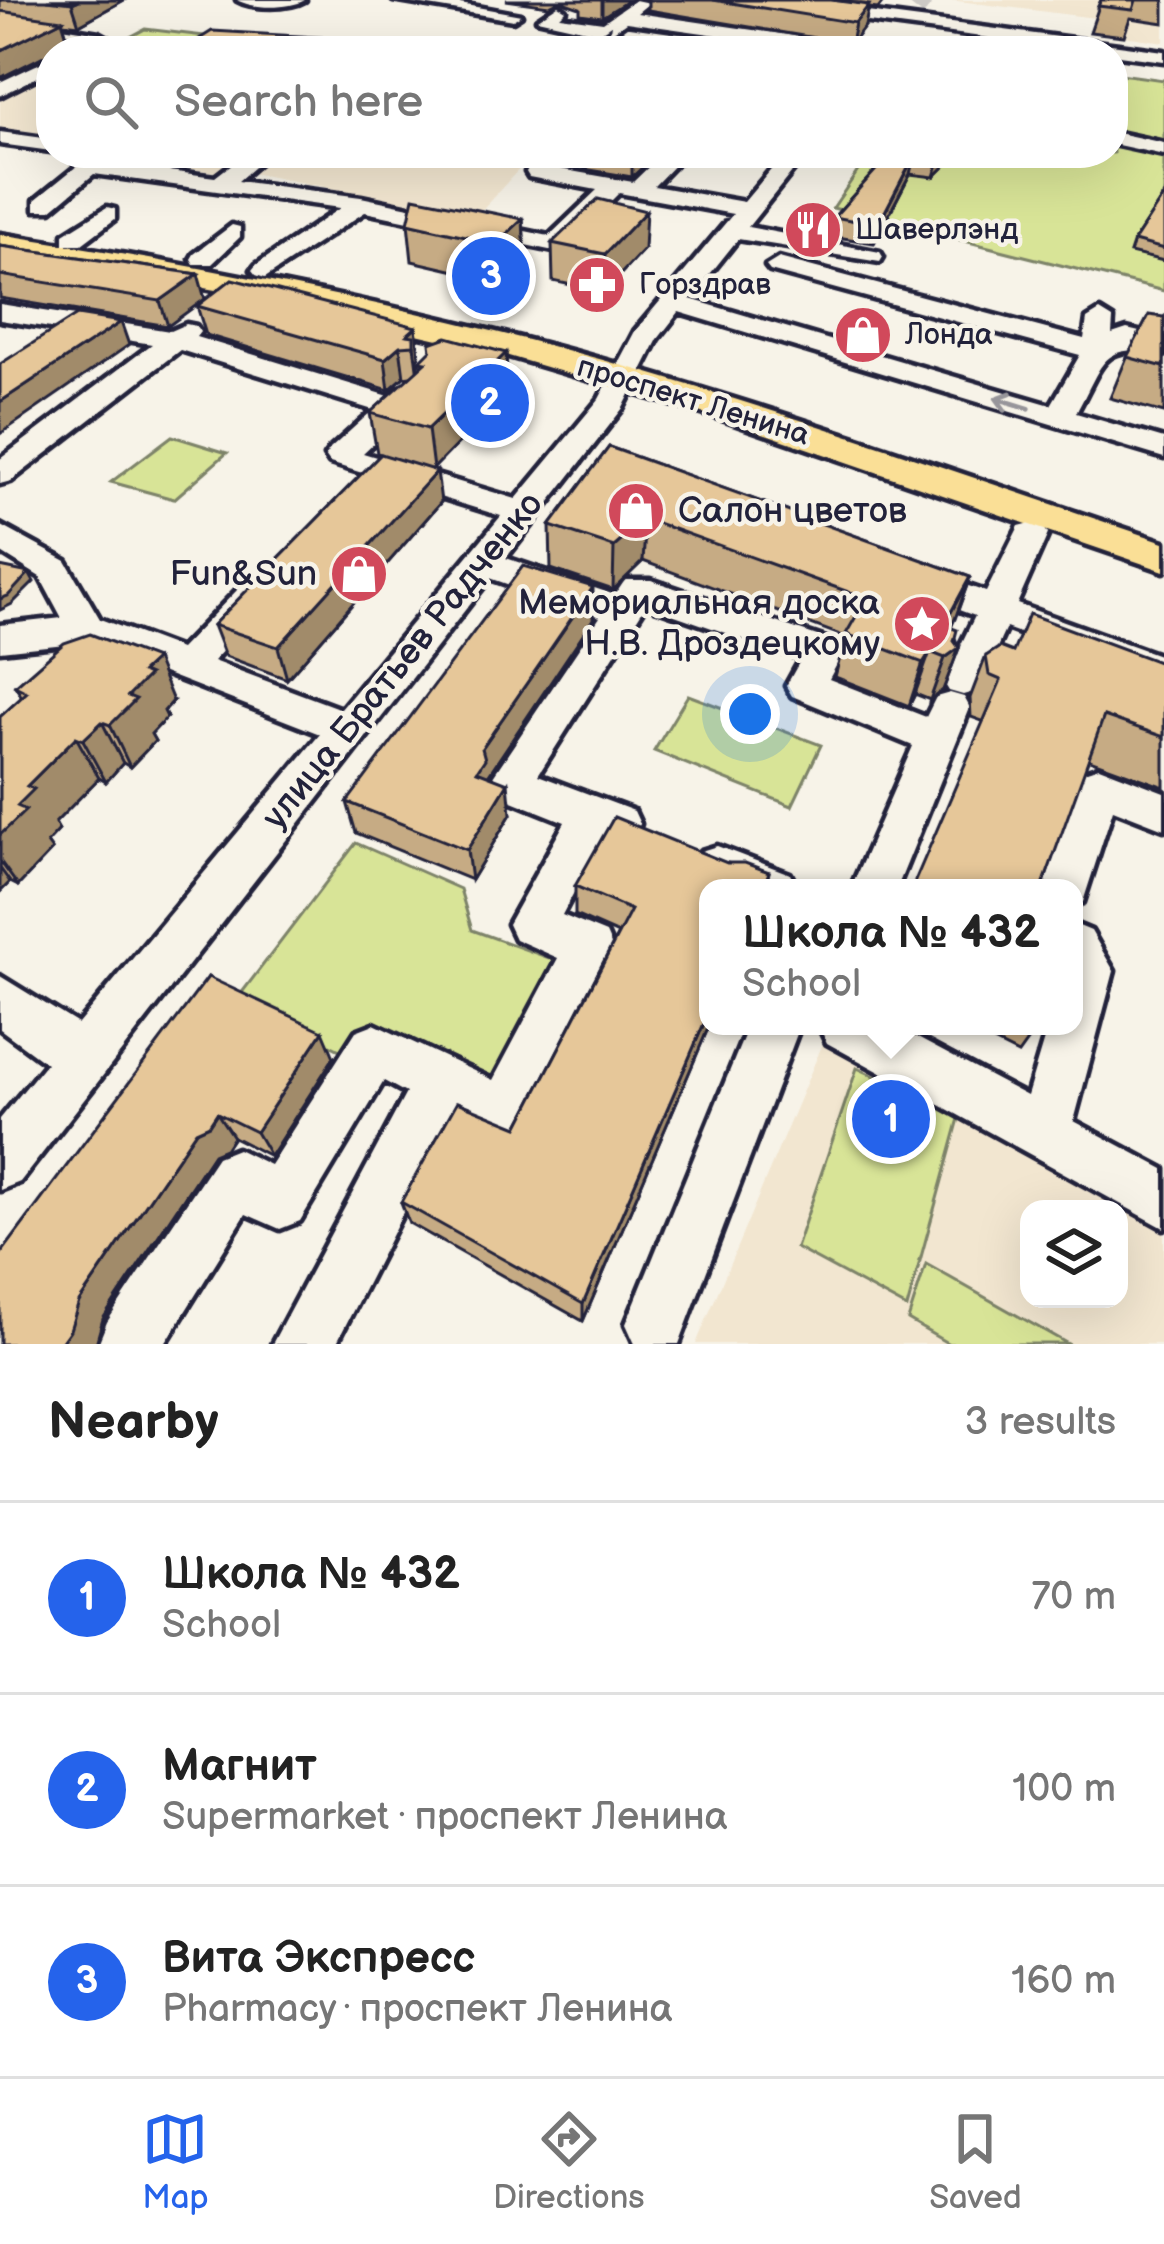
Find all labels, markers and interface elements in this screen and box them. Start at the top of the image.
search box [36,36,1128,168]
icon: search [78,69,144,135]
text: Search here [174,75,423,130]
restaurant icon: Шаверлэнд [782,199,844,261]
place label: Шаверлэнд [855,212,1019,248]
pin: 3 [452,231,530,321]
pharmacy icon: Горздрав [566,254,628,316]
place label: Горздрав [639,267,771,303]
shop icon: Лонда [832,304,894,366]
place label: Лонда [904,317,993,353]
street label: проспект Ленина [573,349,814,454]
pin: 2 [451,358,529,448]
one-way arrow [994,391,1032,413]
shop icon: Салон цветов [605,480,667,542]
street label: улица Братьев Радченко [254,484,552,838]
place label: Салон цветов [678,490,907,533]
shop icon: Fun&Sun [328,543,390,605]
place label: Fun&Sun [170,553,317,596]
place label: Мемориальная доска Н.В. Дроздецкому [518,582,880,666]
place icon: Мемориальная доска Н.В. Дроздецкому [891,593,953,655]
your location [720,684,780,744]
popup [699,879,1083,1035]
text: Школа № 432 [742,906,1040,961]
text: School [742,961,861,1008]
pin: 1 [852,1074,930,1164]
map controls [1020,1200,1128,1308]
button: layers [1020,1200,1128,1308]
text: Nearby [48,1392,219,1453]
text: 3 results [964,1399,1116,1446]
text: Школа № 432 [162,1547,460,1602]
text: 1 [79,1574,95,1621]
text: 70 m [1031,1574,1116,1621]
text: School [162,1602,281,1649]
text: Магнит [162,1739,317,1794]
text: 2 [75,1766,99,1813]
text: 100 m [1012,1766,1116,1813]
text: Supermarket · проспект Ленина [162,1794,728,1841]
text: Вита Экспресс [162,1931,475,1986]
text: 3 [76,1958,98,2005]
text: 160 m [1011,1958,1116,2005]
text: Pharmacy · проспект Ленина [162,1986,673,2033]
tab: Map [142,2106,209,2218]
tab: Directions [493,2106,645,2218]
tab: Saved [929,2106,1022,2218]

